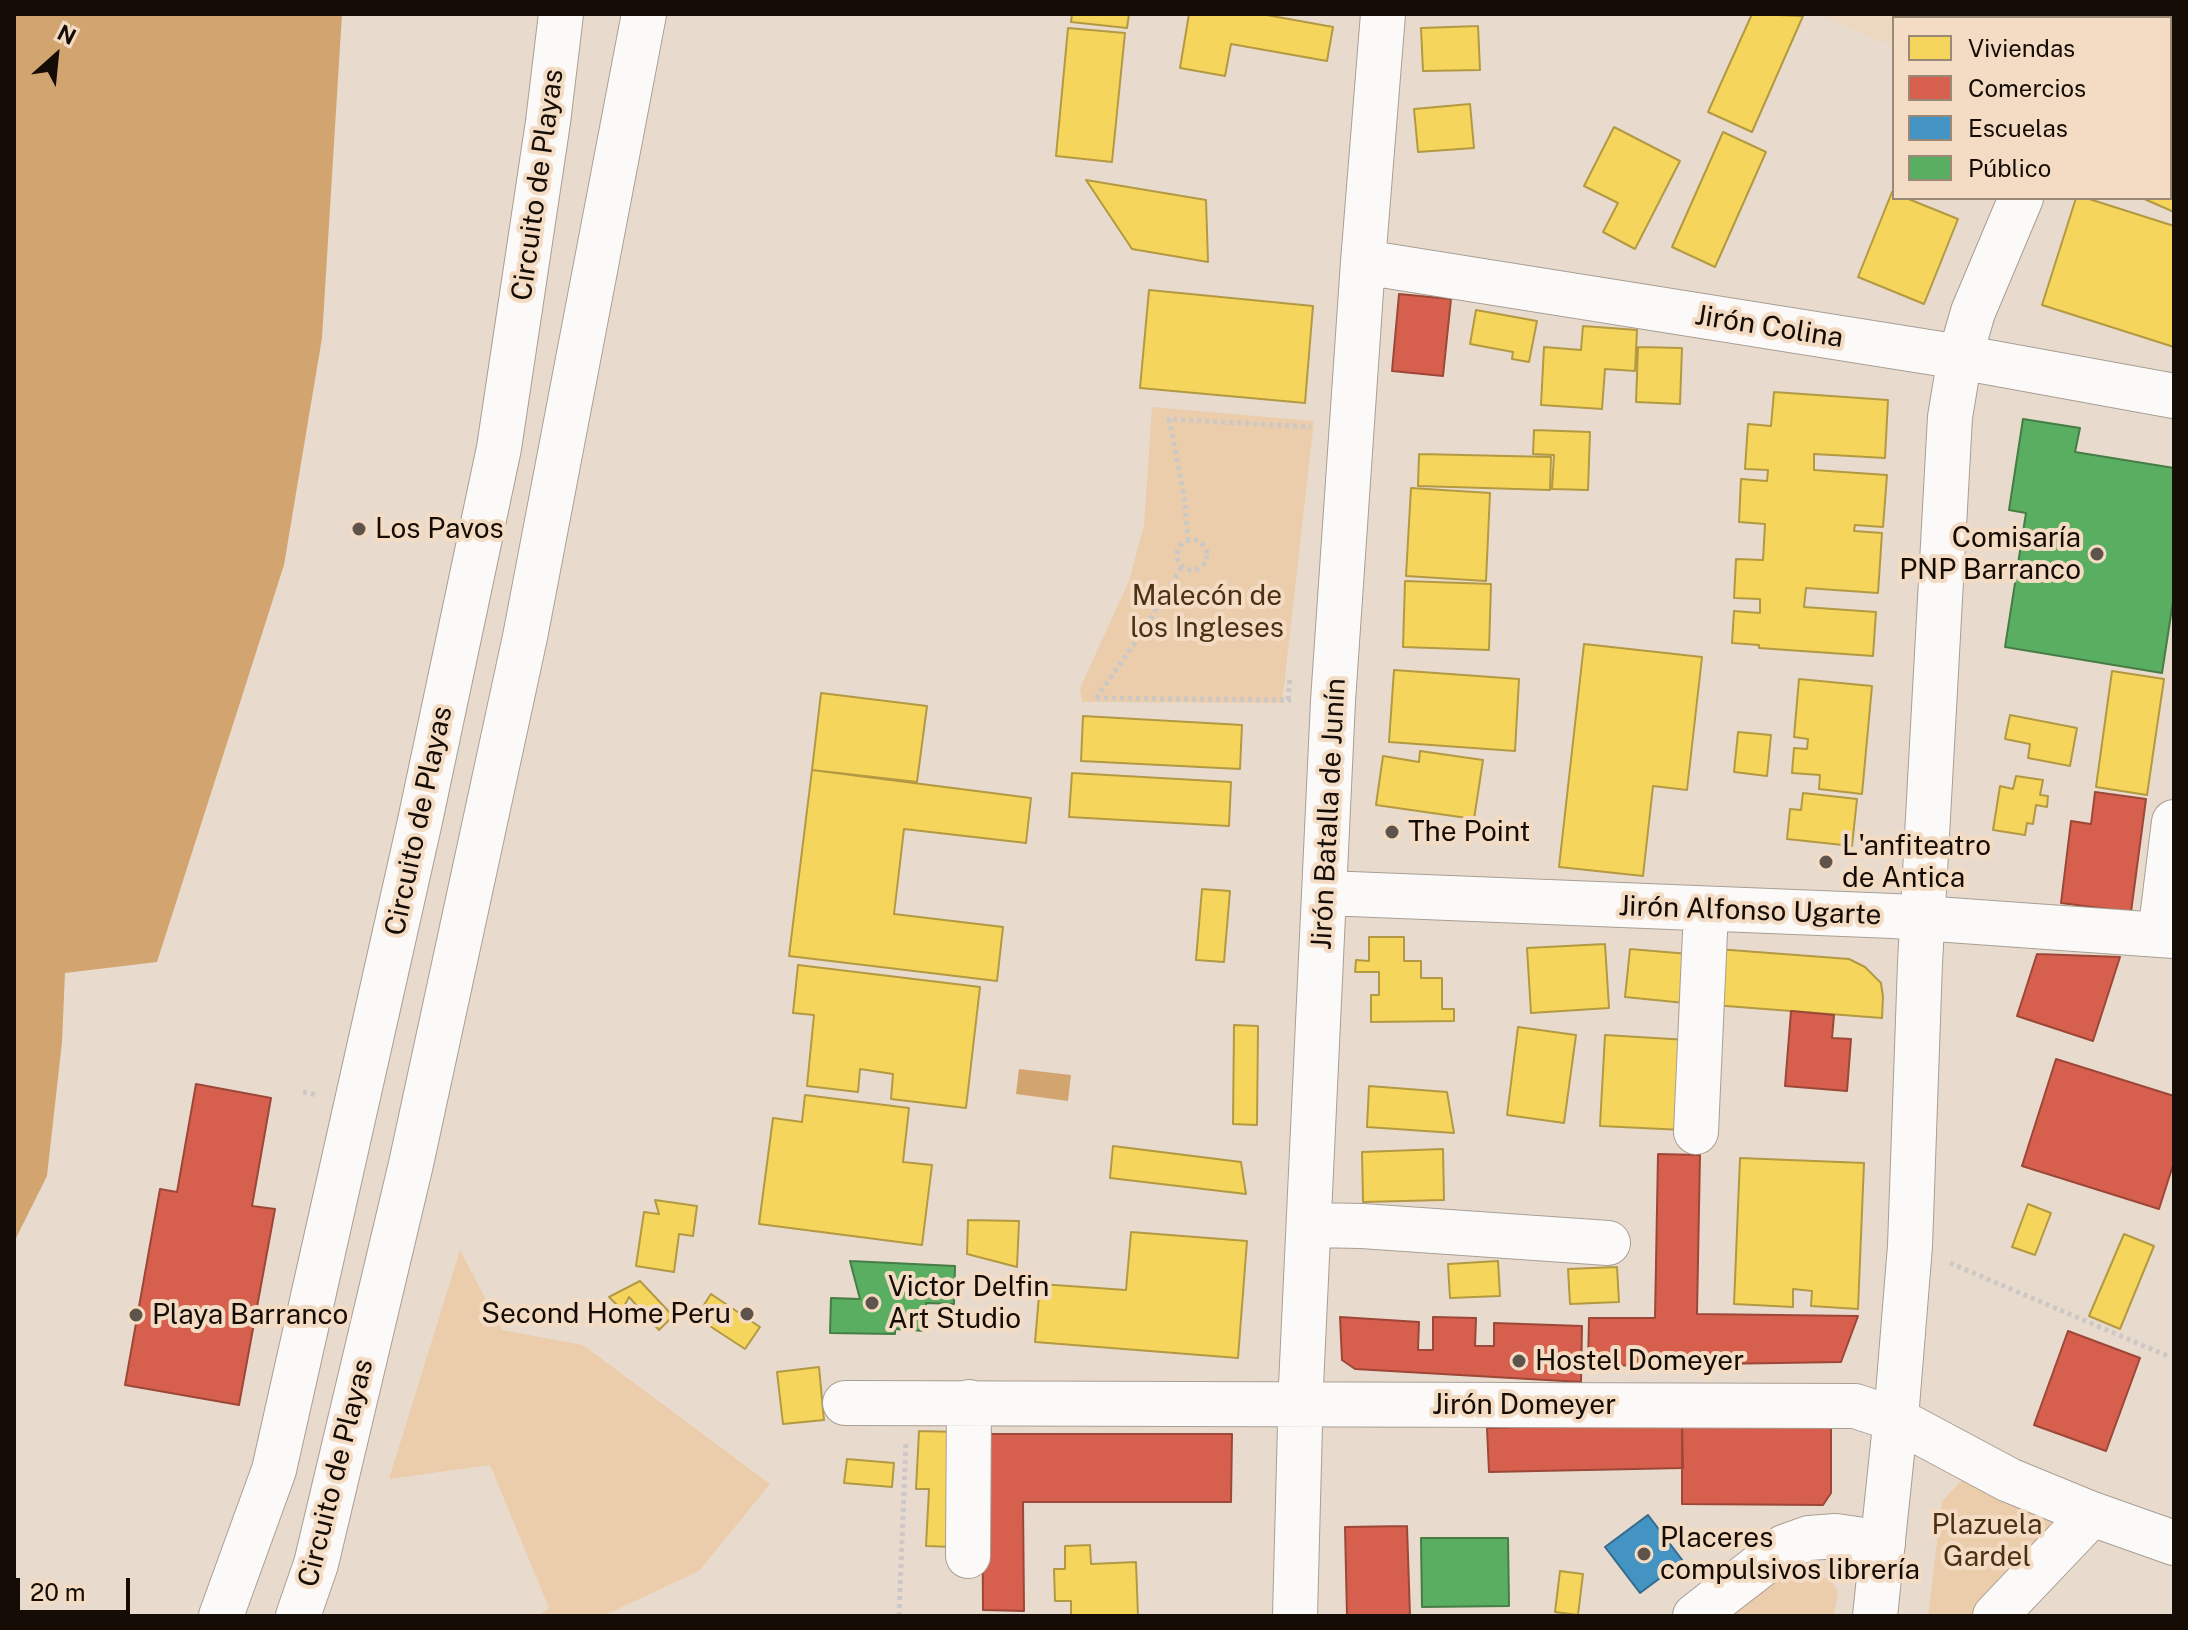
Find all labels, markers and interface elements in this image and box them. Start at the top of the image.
north arrow [16,16,96,96]
legend [1892,16,2172,200]
text: N [53,19,80,50]
text: Viviendas [1968,34,2075,62]
street label: Circuito de Playas [505,67,571,303]
text: Comercios [1968,74,2086,102]
text: Escuelas [1968,114,2068,142]
text: Público [1968,154,2051,182]
street label: Jirón Colina [1692,299,1846,355]
place label: Los Pavos [375,512,504,546]
marker: Los Pavos [350,520,368,538]
place label: Comisaría PNP Barranco [1899,521,2081,587]
marker: Comisaría PNP Barranco [2088,545,2106,563]
park label: Malecón de los Ingleses [1130,579,1284,645]
street label: Jirón Batalla de Junín [1305,677,1353,951]
street label: Circuito de Playas [378,703,460,939]
place label: The Point [1408,815,1530,849]
marker: The Point [1383,823,1401,841]
place label: L'anfiteatro de Antica [1842,829,1991,895]
marker: L'anfiteatro de Antica [1817,853,1835,871]
street label: Jirón Alfonso Ugarte [1618,890,1882,932]
place label: Victor Delfin Art Studio [888,1270,1049,1336]
marker: Victor Delfin Art Studio [863,1294,881,1312]
place label: Second Home Peru [481,1297,731,1331]
place label: Playa Barranco [152,1298,348,1332]
marker: Second Home Peru [738,1305,756,1323]
marker: Playa Barranco [127,1306,145,1324]
place label: Hostel Domeyer [1535,1344,1744,1378]
marker: Hostel Domeyer [1510,1352,1528,1370]
street label: Circuito de Playas [291,1356,381,1590]
street label: Jirón Domeyer [1432,1388,1616,1422]
park label: Plazuela Gardel [1932,1508,2042,1574]
place label: Placeres compulsivos librería [1660,1521,1920,1587]
marker: Placeres compulsivos librería [1635,1545,1653,1563]
scale bar [20,1562,134,1612]
text: 20 m [30,1578,86,1606]

